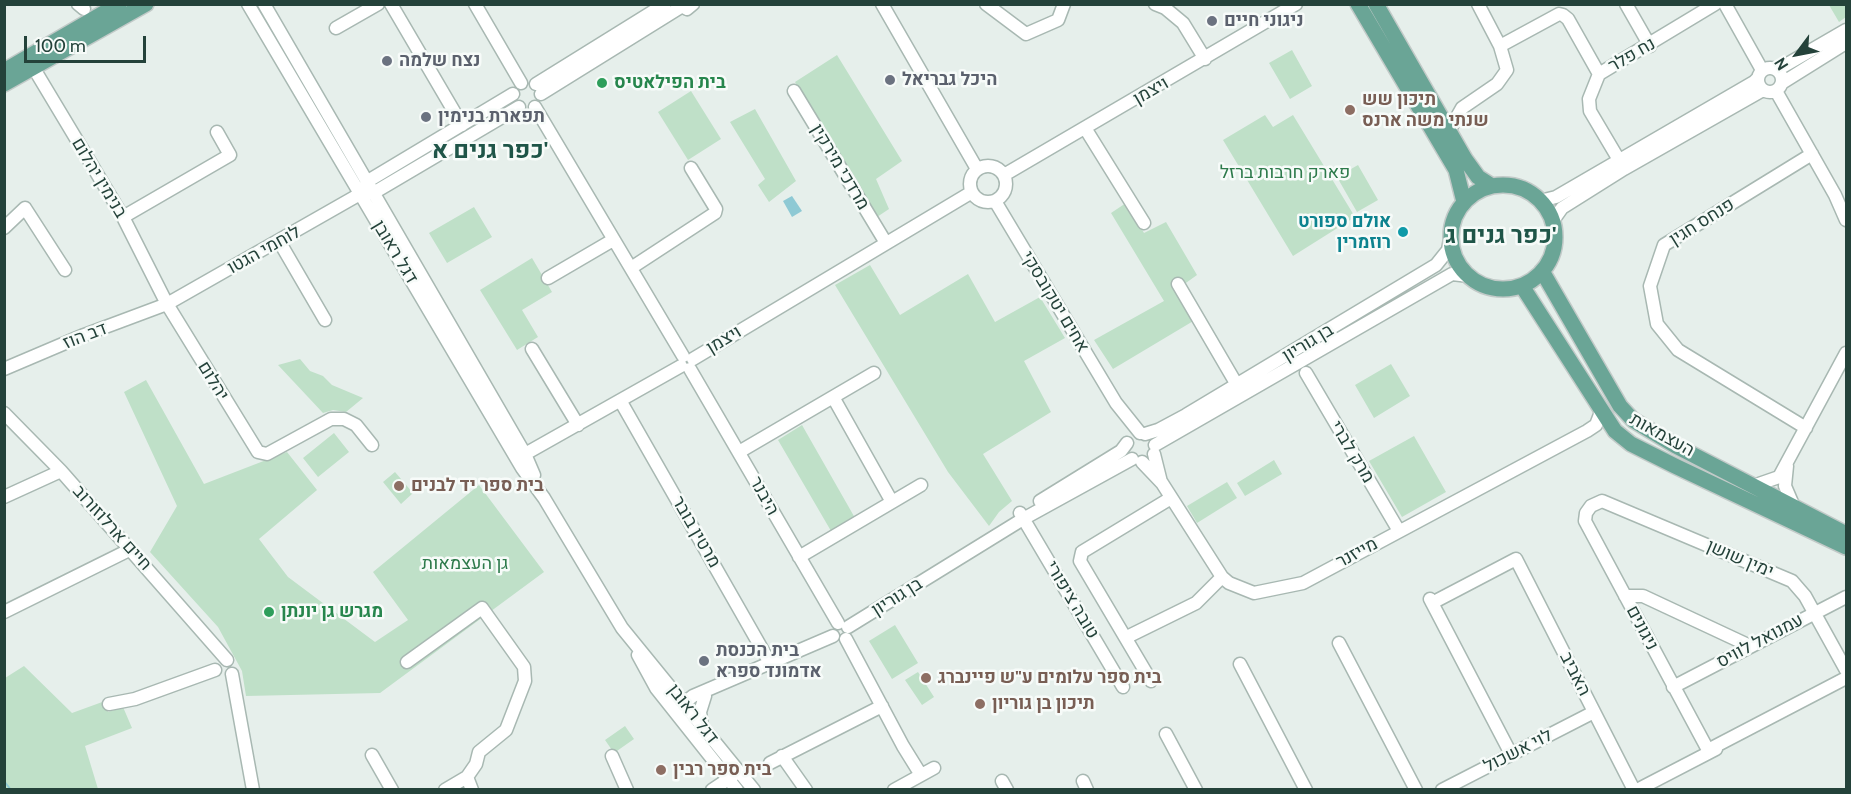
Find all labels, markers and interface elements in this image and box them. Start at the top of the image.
place label: ניגוני חיים [1224,10,1304,32]
marker: ניגוני חיים [1205,14,1219,28]
scale bar [27,24,148,62]
north arrow [1767,24,1827,84]
street label: נח פלר [1605,33,1659,77]
text: 100 m [35,35,86,57]
place label: נצח שלמה [399,50,480,72]
marker: נצח שלמה [380,54,394,68]
text: N [1770,54,1792,74]
place label: היכל גבריאל [902,69,997,91]
place label: בית הפילאטיס [614,72,726,94]
street label: ויצמן [1130,72,1172,110]
marker: היכל גבריאל [883,73,897,87]
marker: בית הפילאטיס [595,76,609,90]
place label: תיכון שש שנתי משה ארנס [1362,89,1489,132]
marker: תיכון שש שנתי משה ארנס [1343,103,1357,117]
place label: תפארת בנימין [438,106,545,128]
marker: תפארת בנימין [419,110,433,124]
street label: מרדכי מירקין [806,120,874,214]
street label: בנימין יהלום [67,134,131,222]
district label: כפר גנים א' [432,137,548,165]
park label: פארק חרבות ברזל [1220,162,1350,184]
street label: פנחס חגין [1665,194,1739,250]
place label: אולם ספורט רוזמרין [1298,211,1391,254]
street label: דגל ראובן [368,216,422,288]
street label: לוחמי הגטו [224,221,304,279]
district label: כפר גנים ג' [1446,222,1556,250]
marker: אולם ספורט רוזמרין [1396,225,1410,239]
street label: אחים יטקובסקי [1016,248,1094,356]
street label: דב הוז [60,318,110,354]
street label: בן גוריון [1279,319,1337,367]
street label: ויצמן [703,321,745,359]
street label: יהלום [193,357,233,405]
street label: העצמאות [1626,409,1698,461]
street label: מרק לברי [1325,417,1379,487]
street label: היבנר [745,473,783,519]
place label: בית ספר יד לבנים [411,475,544,497]
marker: בית ספר יד לבנים [392,479,406,493]
street label: חיים ארלוזורוב [68,481,156,575]
street label: מרטין בובר [667,492,725,572]
street label: מייזנר [1333,533,1381,573]
street label: ימין שושן [1703,535,1777,583]
park label: גן העצמאות [422,553,508,575]
street label: טובה ציפורי [1040,557,1104,643]
street label: בן גוריון [868,573,926,621]
place label: מגרש גן יונתן [281,601,383,623]
street label: ניגונים [1621,602,1663,654]
marker: מגרש גן יונתן [262,605,276,619]
street label: עמנואל לוויס [1713,609,1807,673]
place label: בית הכנסת אדמונד ספרא [716,640,822,682]
street label: האביב [1555,648,1595,700]
marker: בית הכנסת אדמונד ספרא [697,654,711,668]
place label: בית ספר עלומים ע"ש פיינברג [938,667,1161,689]
marker: בית ספר עלומים ע"ש פיינברג [919,671,933,685]
street label: דגל ראובן [663,680,723,748]
place label: תיכון בן גוריון [992,693,1095,715]
marker: תיכון בן גוריון [973,697,987,711]
street label: לוי אשכול [1480,725,1556,777]
place label: בית ספר רבין [673,759,772,781]
marker: בית ספר רבין [654,763,668,777]

